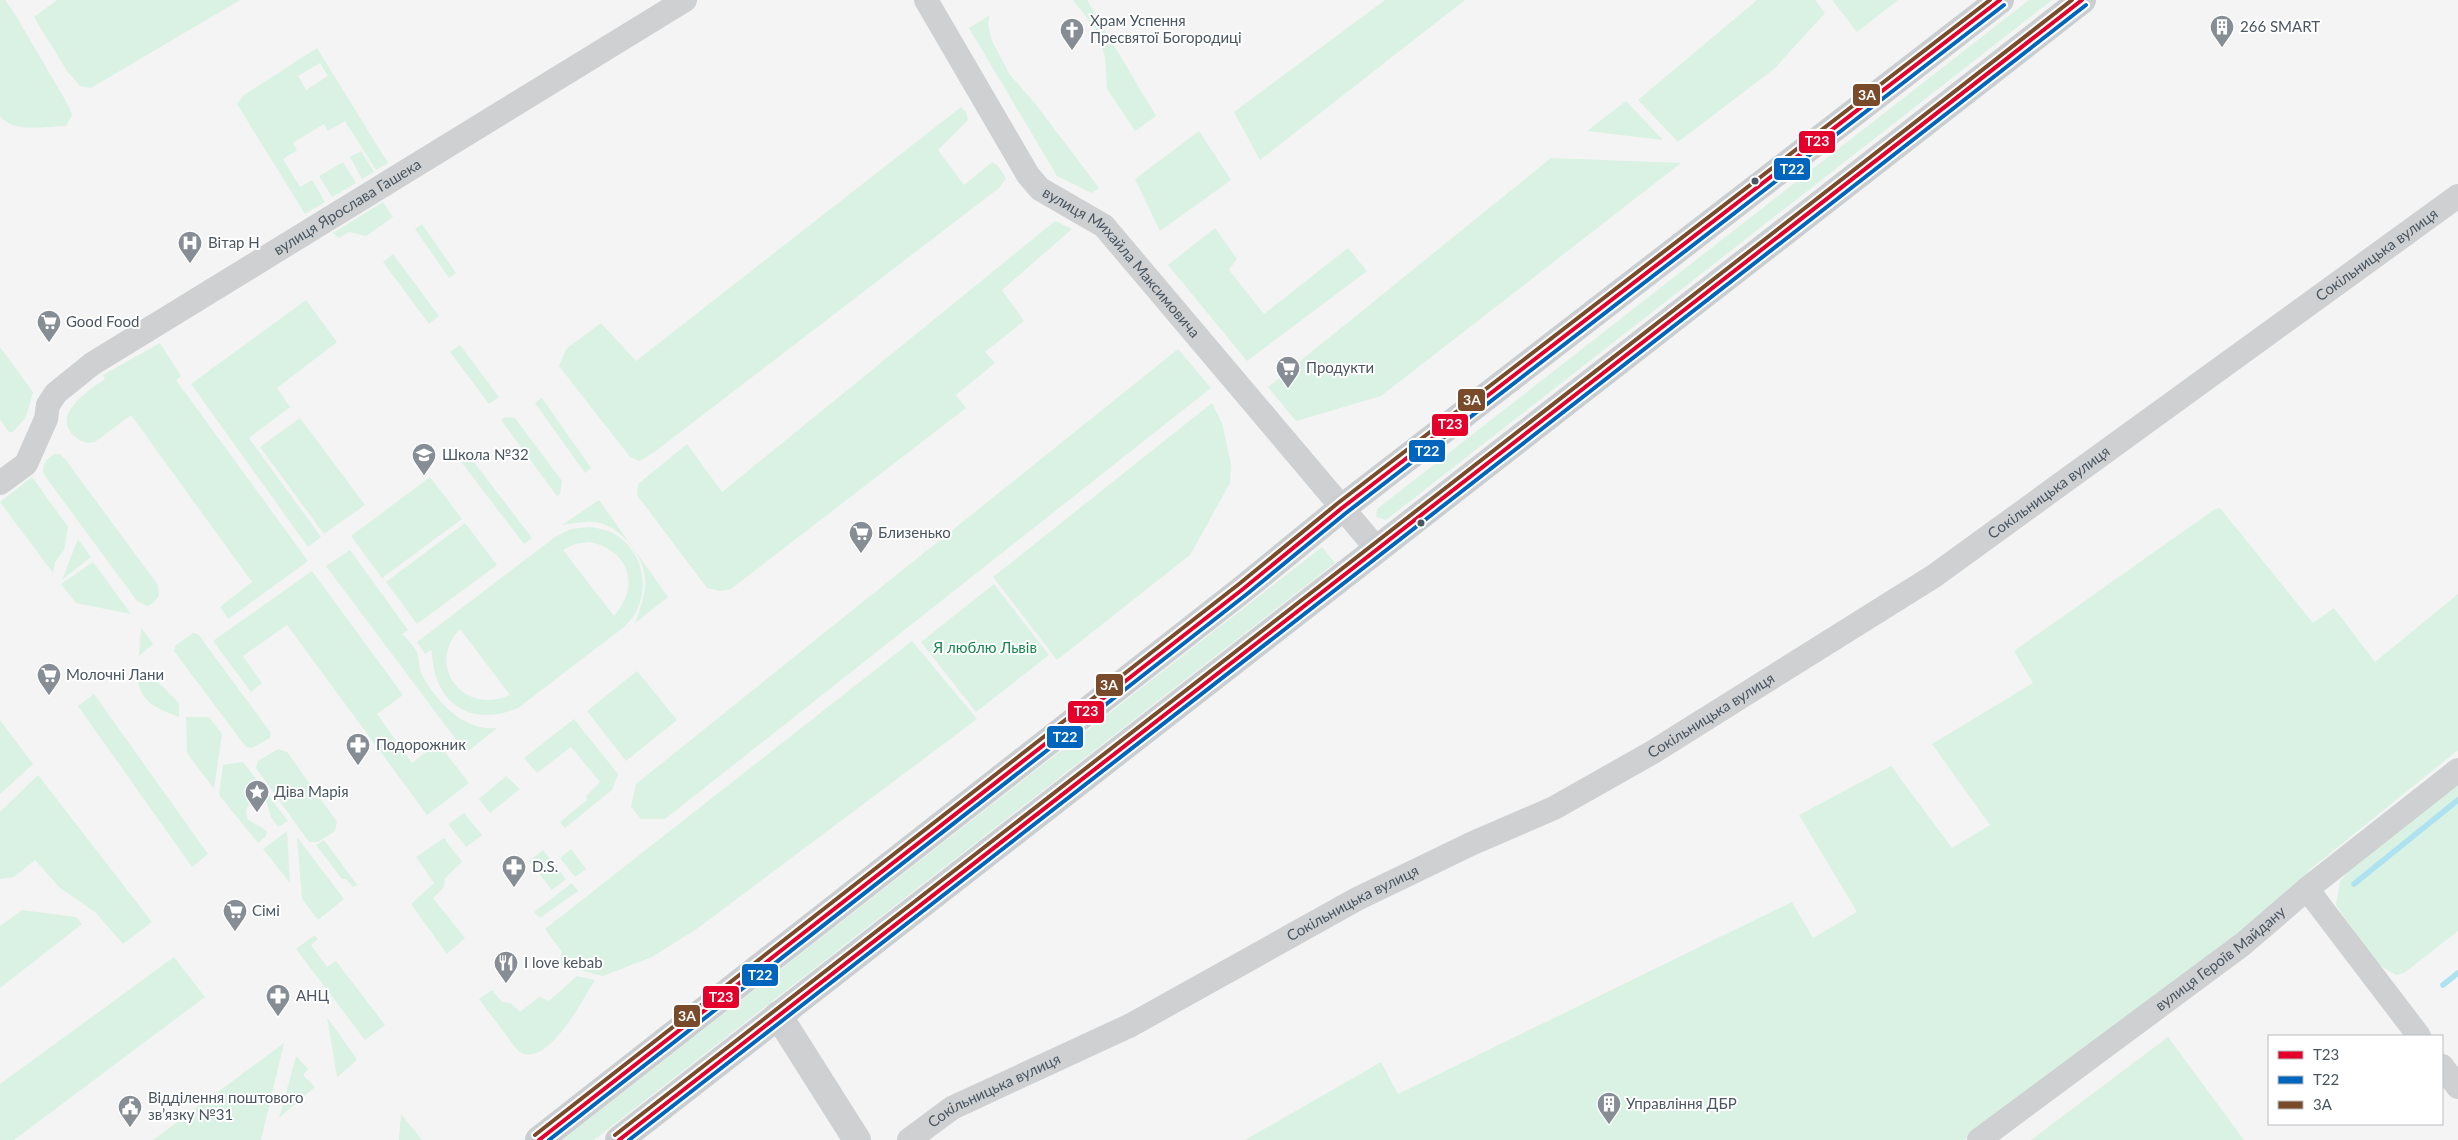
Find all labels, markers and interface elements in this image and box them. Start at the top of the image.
place label: Храм Успення Пресвятої Богородиці [1090,11,1242,46]
building icon: 266 SMART [2209,14,2235,48]
church icon: Храм Успення Пресвятої Богородиці [1059,17,1085,51]
place label: 266 SMART [2240,17,2320,35]
line badge: 3А [1852,83,1881,107]
text: 3А [1858,86,1876,103]
line badge: Т23 [1798,130,1836,154]
text: Т23 [1805,132,1829,149]
street label: вулиця Ярослава Гашека [270,154,424,258]
line badge: Т22 [1773,157,1811,181]
text: Т22 [1780,160,1804,177]
unlabelled marker [1750,176,1760,186]
street label: вулиця Михайла Максимовича [1040,183,1204,341]
street label: Сокільницька вулиця [2312,204,2441,304]
hospital icon: Вітар Н [177,230,203,264]
place label: Вітар Н [208,233,260,251]
supermarket icon: Good Food [36,309,62,343]
place label: Good Food [66,312,139,330]
supermarket icon: Продукти [1275,355,1301,389]
place label: Продукти [1306,358,1374,376]
line badge: 3А [1457,388,1486,412]
text: 3А [1463,391,1481,408]
line badge: Т23 [1431,413,1469,437]
text: Т23 [1438,415,1462,432]
line badge: Т22 [1408,439,1446,463]
school or university icon: Школа №32 [411,442,437,476]
text: Т22 [1415,442,1439,459]
street label: Сокільницька вулиця [1984,442,2113,542]
place label: Школа №32 [442,445,529,463]
unlabelled marker [1416,518,1426,528]
supermarket icon: Близенько [848,520,874,554]
place label: Близенько [878,523,951,541]
park label: Я люблю Львів [932,638,1037,656]
supermarket icon: Молочні Лани [36,662,62,696]
place label: Молочні Лани [66,665,164,683]
street label: Сокільницька вулиця [1644,668,1777,761]
line badge: 3А [1095,673,1124,697]
text: 3А [1100,676,1118,693]
line badge: Т23 [1067,700,1105,724]
text: Т23 [1074,702,1098,719]
line badge: Т22 [1046,725,1084,749]
text: Т22 [1053,728,1077,745]
pharmacy icon: Подорожник [345,732,371,766]
place label: Подорожник [376,735,466,753]
place icon: Діва Марія [244,779,270,813]
place label: Діва Марія [274,782,349,800]
pharmacy icon: D.S. [501,854,527,888]
place label: D.S. [532,857,558,875]
street label: Сокільницька вулиця [1283,861,1421,944]
supermarket icon: Сімі [222,898,248,932]
place label: Сімі [252,901,280,919]
street label: вулиця Героїв Майдану [2151,902,2289,1014]
restaurant icon: I love kebab [493,950,519,984]
place label: I love kebab [524,953,603,971]
line badge: Т22 [741,963,779,987]
text: Т22 [748,966,772,983]
pharmacy icon: АНЦ [265,983,291,1017]
line badge: Т23 [702,985,740,1009]
place label: АНЦ [296,986,330,1004]
text: Т23 [709,988,733,1005]
line badge: 3А [673,1004,701,1028]
text: 3А [678,1007,696,1024]
legend [2268,1035,2443,1125]
text: Т23 [2313,1045,2339,1063]
street label: Сокільницька вулиця [924,1049,1063,1131]
text: Т22 [2313,1070,2339,1088]
place label: Відділення поштового зв’язку №31 [148,1088,303,1123]
building icon: Управління ДБР [1596,1091,1622,1125]
public building icon: Відділення поштового зв’язку №31 [117,1094,143,1128]
place label: Управління ДБР [1626,1094,1737,1112]
text: 3А [2313,1095,2333,1113]

